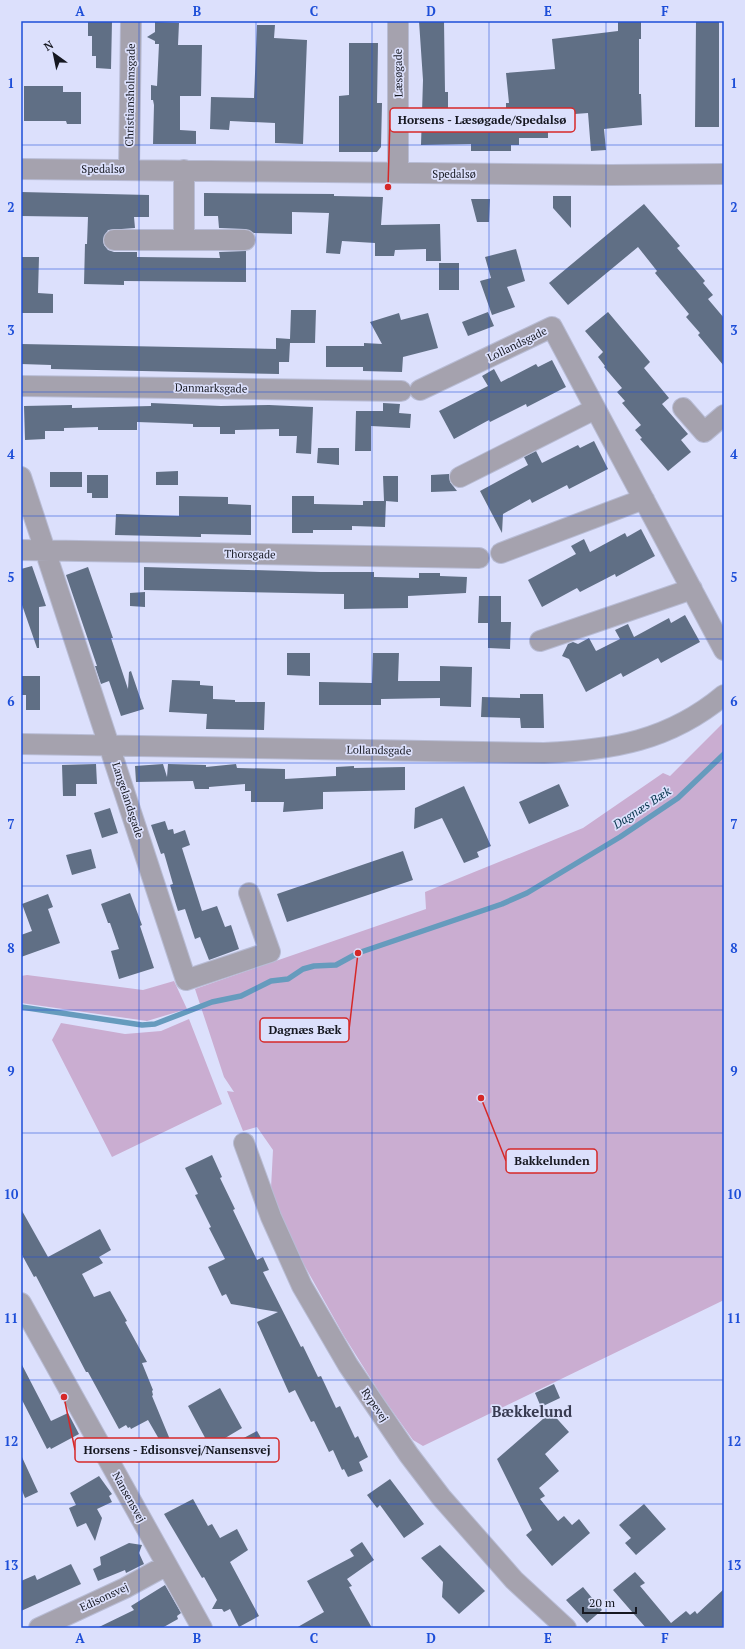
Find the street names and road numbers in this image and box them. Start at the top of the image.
street label: Christiansholmsgade [122,43,138,147]
street label: Læsøgade [391,48,405,97]
street label: Spedalsø [81,162,125,176]
street label: Spedalsø [432,167,476,181]
street label: Lollandsgade [485,323,550,364]
street label: Danmarksgade [175,380,248,396]
street label: Thorsgade [224,547,276,561]
street label: Lollandsgade [347,742,412,758]
street label: Langelandsgade [109,760,147,840]
street label: Rypevej [359,1385,391,1425]
street label: Nansensvej [109,1469,149,1525]
street label: Edisonsvej [77,1580,131,1614]

